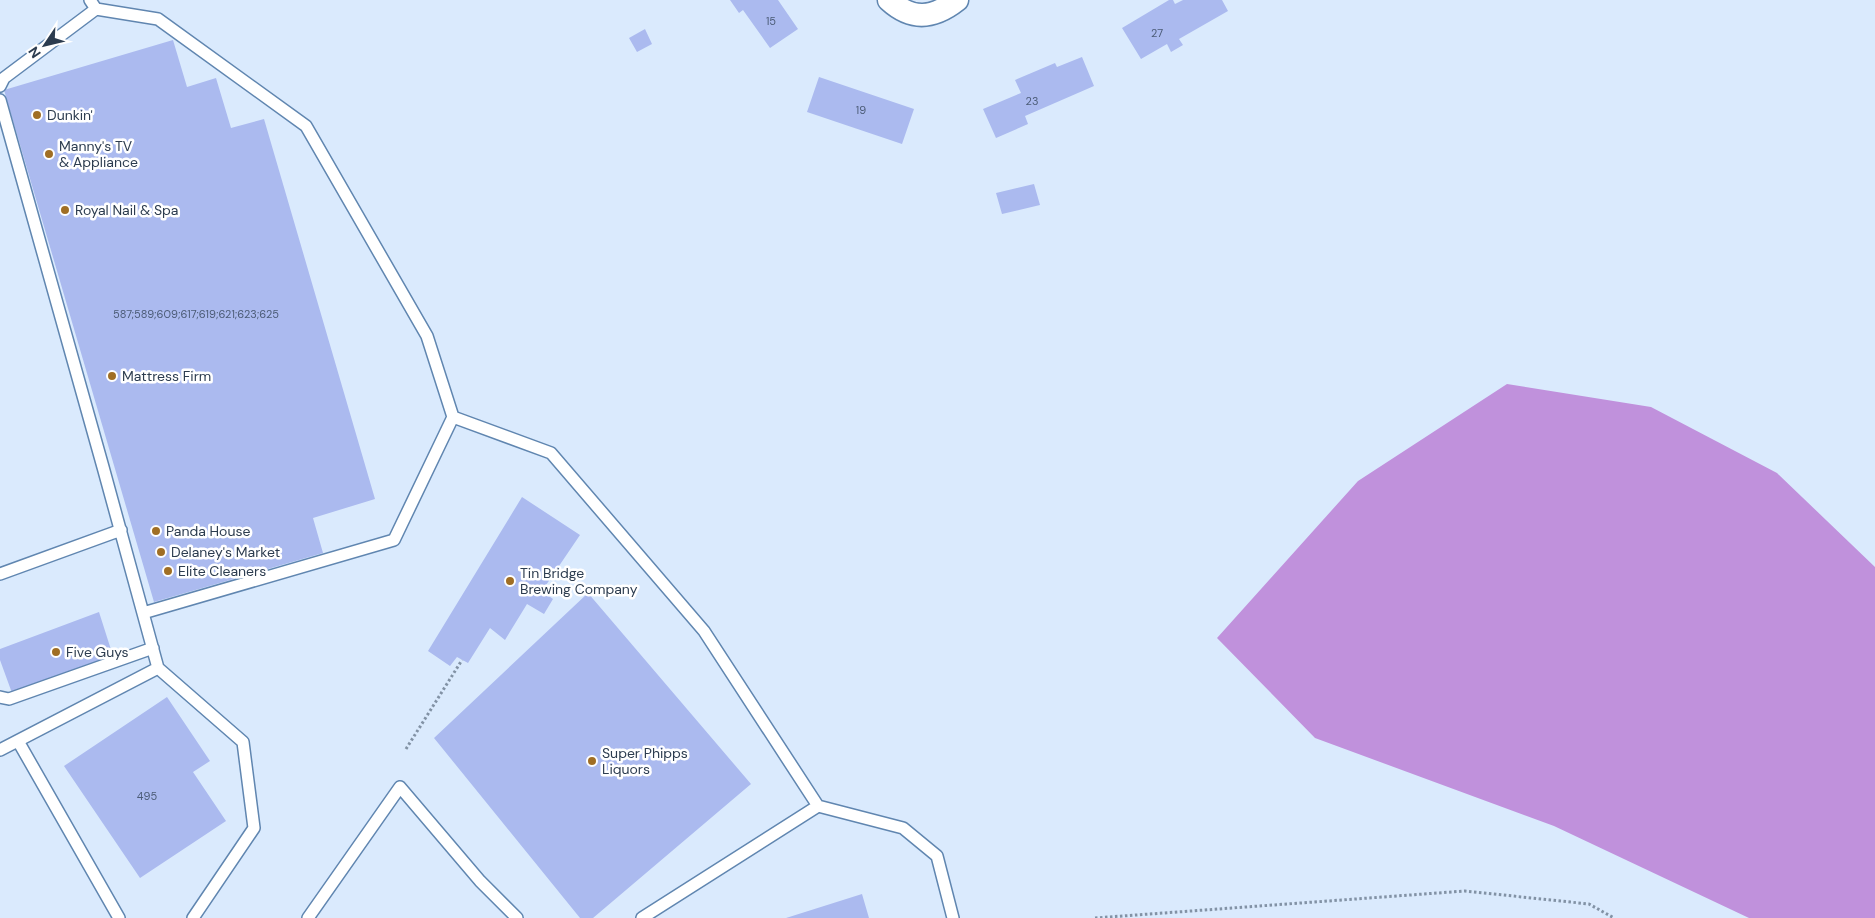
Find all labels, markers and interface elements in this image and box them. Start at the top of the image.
house number: 15 [766,14,776,28]
north arrow [20,20,70,70]
house number: 27 [1151,26,1163,40]
text: N [24,43,45,62]
house number: 23 [1026,94,1038,108]
house number: 19 [856,103,866,117]
place label: Dunkin' [47,106,93,124]
marker: Dunkin' [31,109,43,121]
place label: Manny's TV & Appliance [59,137,138,171]
marker: Manny's TV & Appliance [43,148,55,160]
place label: Royal Nail & Spa [75,201,178,219]
marker: Royal Nail & Spa [59,204,71,216]
house number: 587;589;609;617;619;621;623;625 [113,307,279,321]
place label: Mattress Firm [122,367,211,385]
marker: Mattress Firm [106,370,118,382]
place label: Panda House [166,522,250,540]
marker: Panda House [150,525,162,537]
place label: Delaney's Market [171,543,280,561]
marker: Delaney's Market [155,546,167,558]
place label: Elite Cleaners [178,562,266,580]
place label: Tin Bridge Brewing Company [520,564,638,598]
marker: Elite Cleaners [162,565,174,577]
marker: Tin Bridge Brewing Company [504,575,516,587]
place label: Five Guys [66,643,129,661]
marker: Five Guys [50,646,62,658]
place label: Super Phipps Liquors [602,744,688,778]
marker: Super Phipps Liquors [586,755,598,767]
house number: 495 [137,789,157,803]

